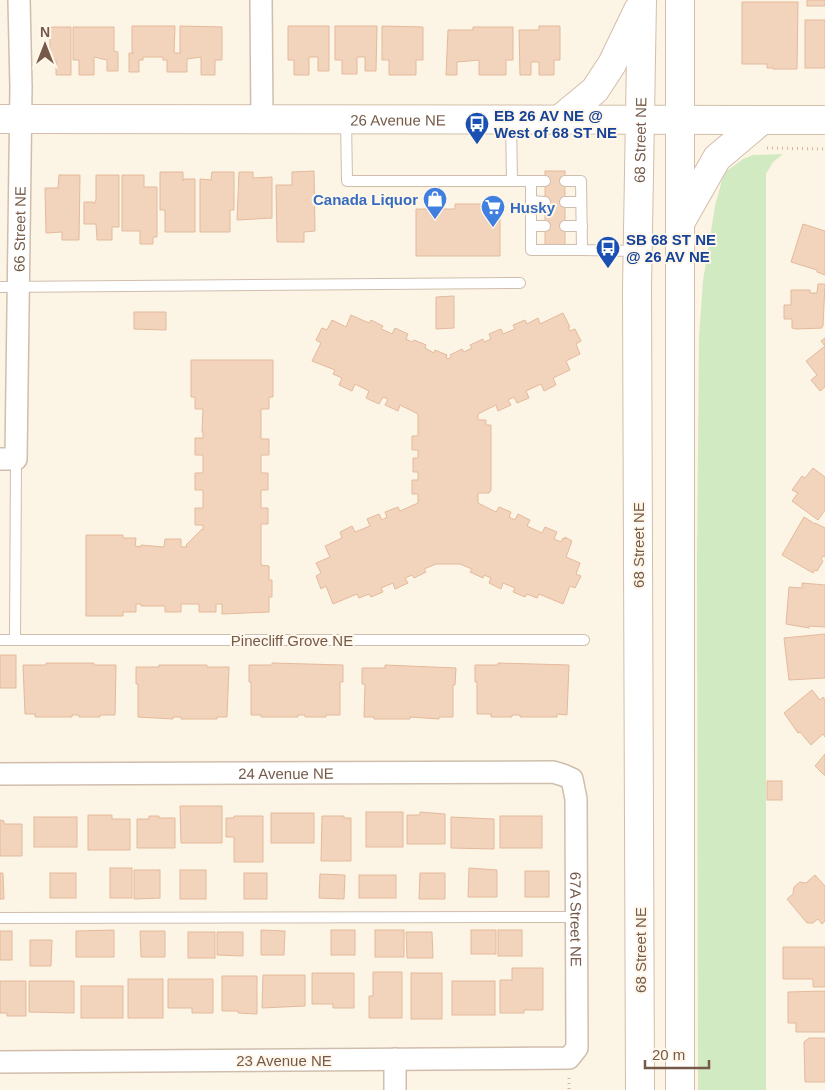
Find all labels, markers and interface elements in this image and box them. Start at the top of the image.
north arrow [20,20,70,70]
text: N [40,24,50,40]
street label: 68 Street NE [630,97,649,183]
place label: EB 26 AV NE @ West of 68 ST NE [494,107,617,141]
street label: 26 Avenue NE [350,111,446,128]
bus stop icon: EB 26 AV NE @ West of 68 ST NE [464,111,490,145]
street label: 66 Street NE [10,186,28,272]
shop icon: Canada Liquor [422,186,448,220]
place label: Canada Liquor [313,191,418,208]
supermarket icon: Husky [480,194,506,228]
place label: Husky [510,199,556,216]
place label: SB 68 ST NE @ 26 AV NE [626,231,716,265]
bus stop icon: SB 68 ST NE @ 26 AV NE [595,235,621,269]
street label: 68 Street NE [630,502,647,588]
street label: Pinecliff Grove NE [231,632,353,649]
street label: 24 Avenue NE [238,764,334,782]
street label: 67A Street NE [568,872,585,967]
street label: 68 Street NE [632,907,649,993]
scale bar [645,1038,709,1070]
text: 20 m [652,1046,685,1063]
street label: 23 Avenue NE [236,1052,332,1069]

